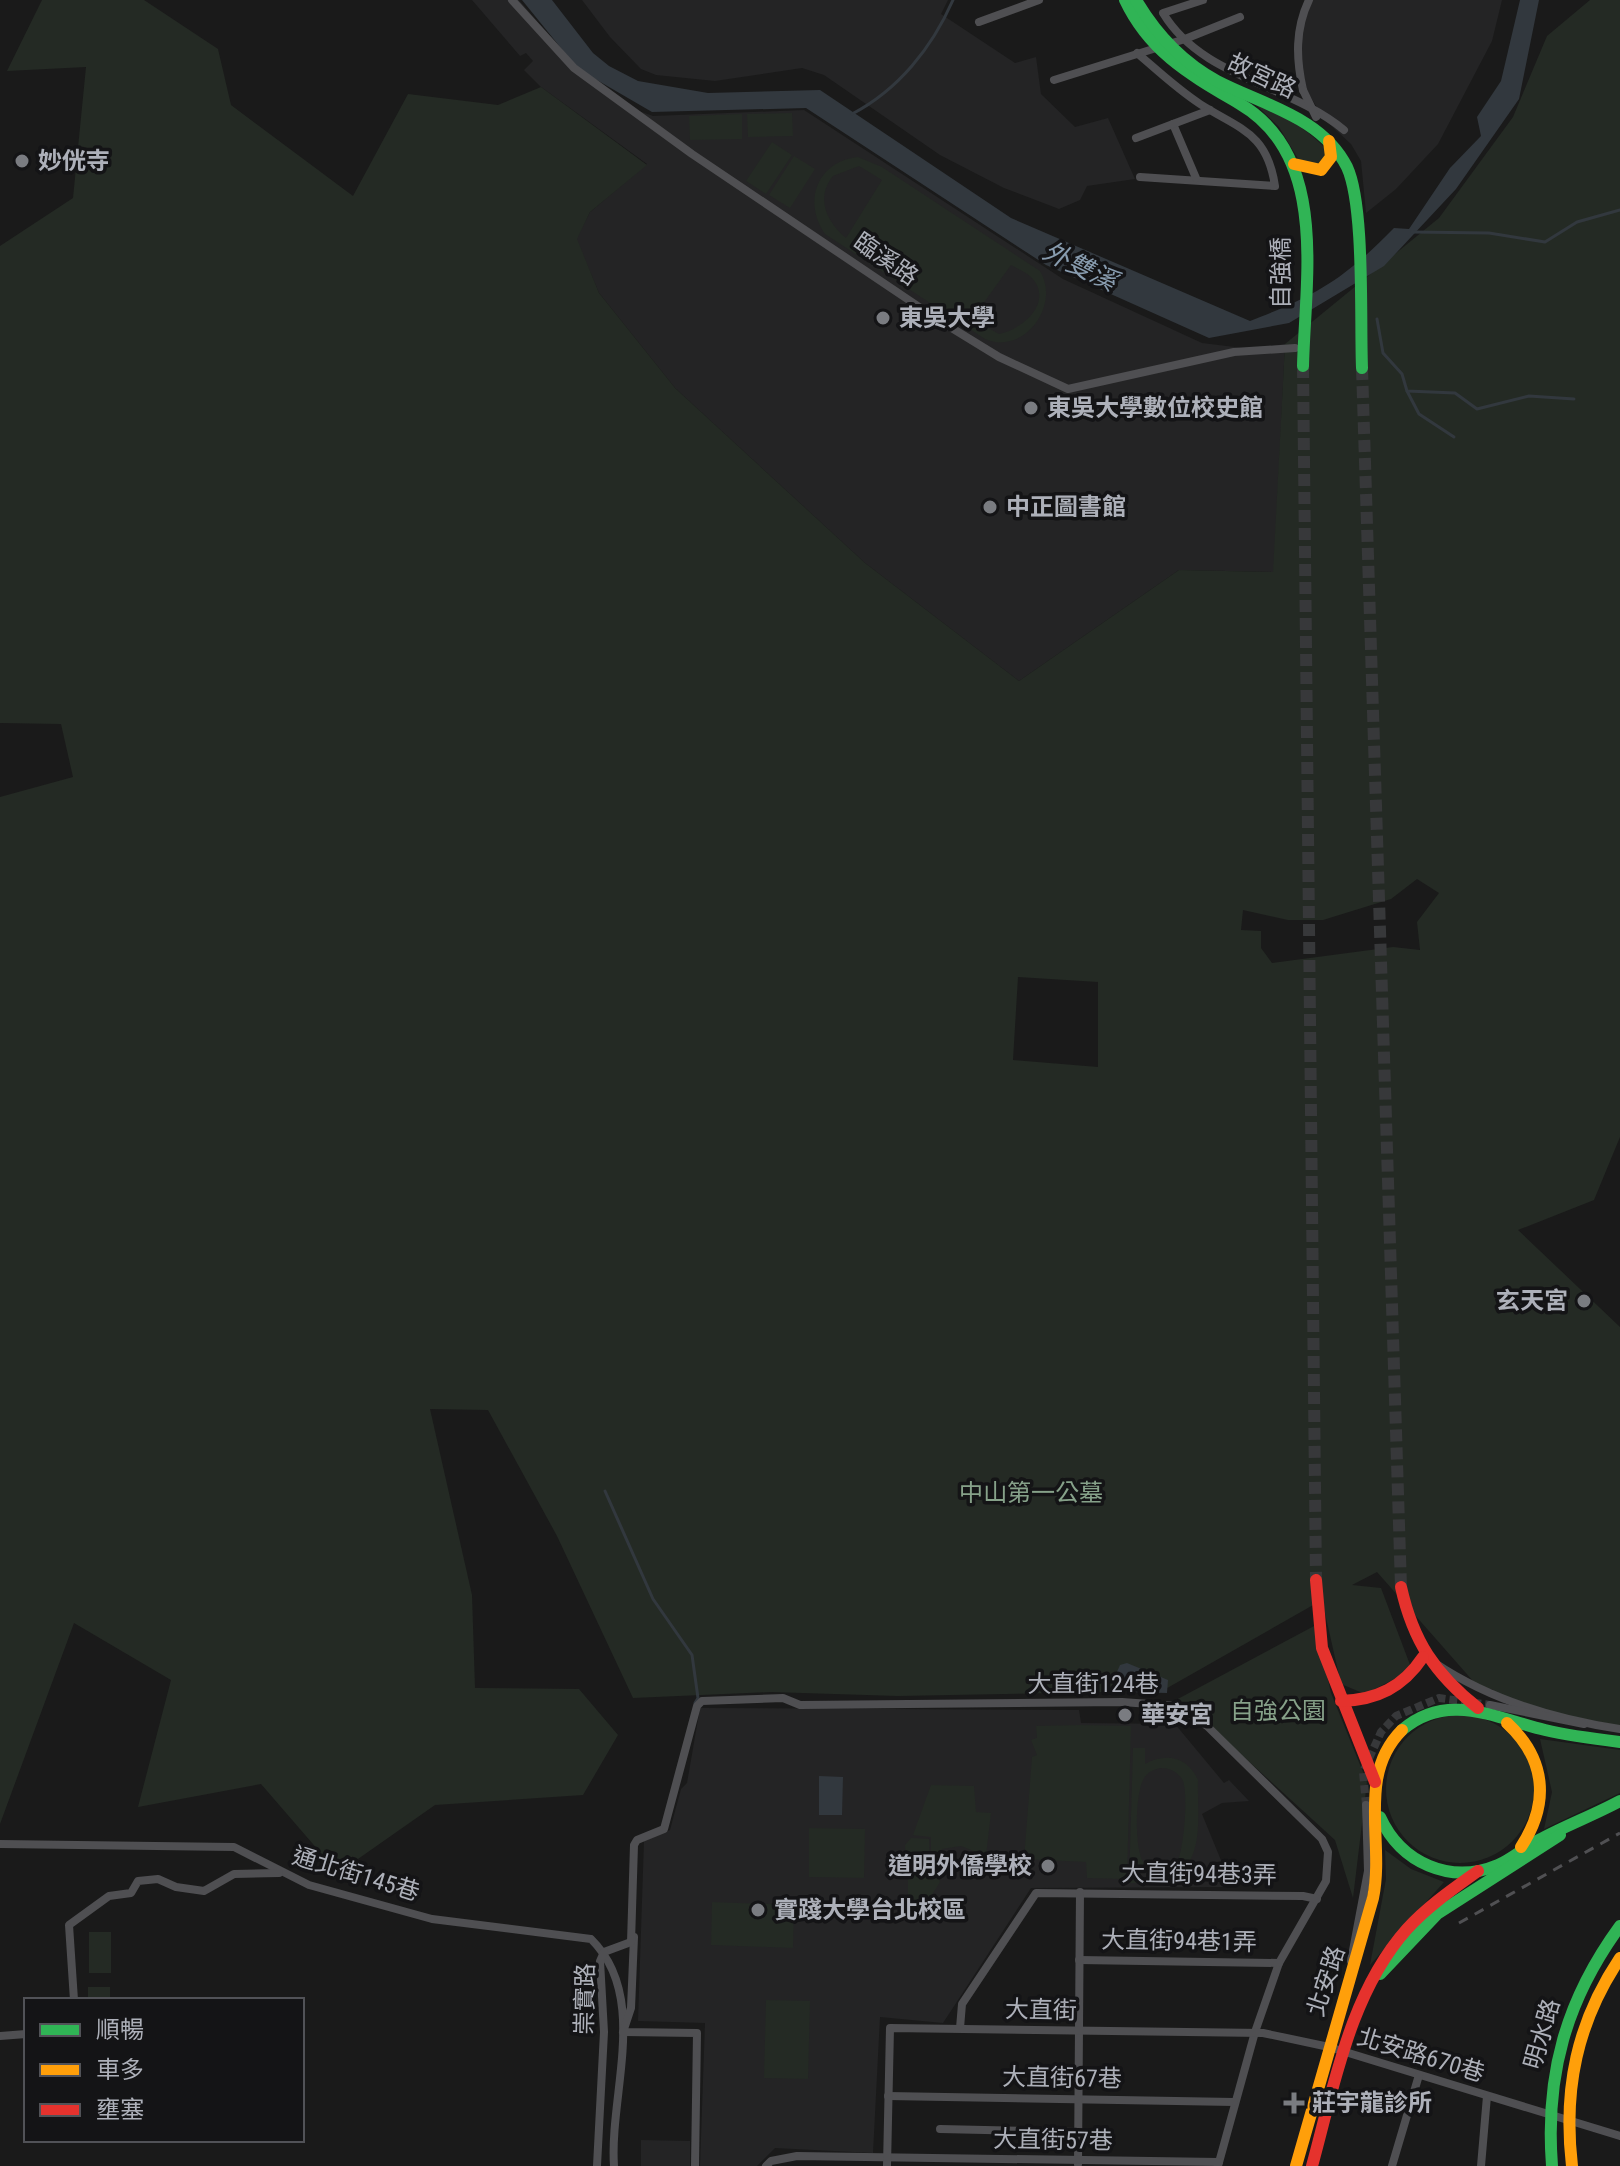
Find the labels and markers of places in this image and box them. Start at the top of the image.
place label: 妙侊寺 [38,147,110,175]
marker: 妙侊寺 [13,152,31,170]
place label: 東吳大學 [899,304,995,332]
marker: 東吳大學 [874,309,892,327]
place label: 東吳大學數位校史館 [1047,394,1263,422]
marker: 東吳大學數位校史館 [1022,399,1040,417]
place label: 中正圖書館 [1006,493,1126,521]
marker: 中正圖書館 [981,498,999,516]
place label: 玄天宮 [1496,1287,1568,1315]
marker: 玄天宮 [1575,1292,1593,1310]
place label: 華安宮 [1141,1701,1213,1729]
marker: 華安宮 [1116,1706,1134,1724]
place label: 道明外僑學校 [888,1852,1032,1880]
marker: 道明外僑學校 [1039,1857,1057,1875]
place label: 實踐大學台北校區 [774,1896,966,1924]
marker: 實踐大學台北校區 [749,1901,767,1919]
place label: 莊宇龍診所 [1312,2089,1432,2117]
marker: 莊宇龍診所 [1283,2092,1305,2114]

